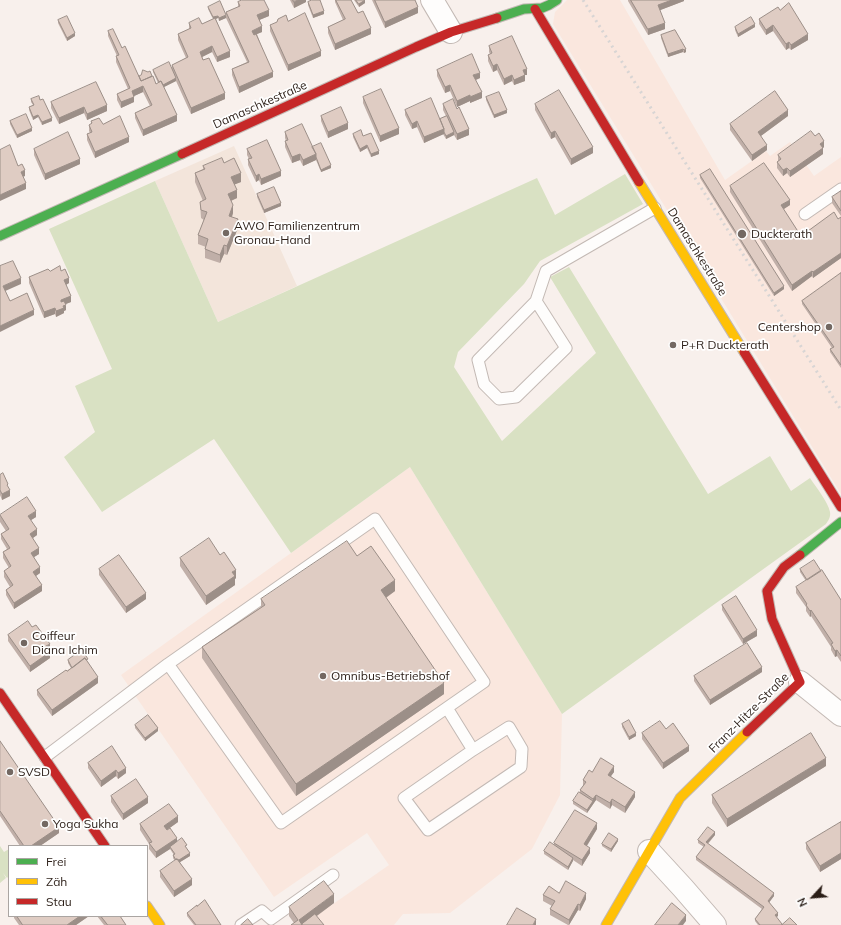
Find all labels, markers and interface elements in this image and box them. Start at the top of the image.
street label: Damaschkestraße [211,78,309,132]
street label: Damaschkestraße [664,205,730,299]
place label: AWO Familienzentrum Gronau-Hand [234,219,360,247]
place label: Duckterath [751,227,812,241]
marker: AWO Familienzentrum Gronau-Hand [221,228,231,238]
marker: Duckterath [736,228,748,240]
place label: Centershop [758,320,821,334]
marker: Centershop [824,322,834,332]
place label: P+R Duckterath [681,338,769,352]
marker: P+R Duckterath [668,340,678,350]
place label: Coiffeur Diana Ichim [32,629,98,657]
marker: Coiffeur Diana Ichim [19,638,29,648]
place label: Omnibus-Betriebshof [331,669,450,683]
street label: Franz-Hitze-Straße [706,670,792,756]
marker: Omnibus-Betriebshof [318,671,328,681]
place label: SVSD [18,765,50,779]
marker: SVSD [5,767,15,777]
place label: Yoga Sukha [53,817,119,831]
marker: Yoga Sukha [40,819,50,829]
legend [8,845,148,917]
text: Frei [46,854,66,869]
text: Zäh [46,874,67,889]
north arrow [793,877,833,917]
text: Stau [46,894,72,909]
text: N [794,895,810,909]

